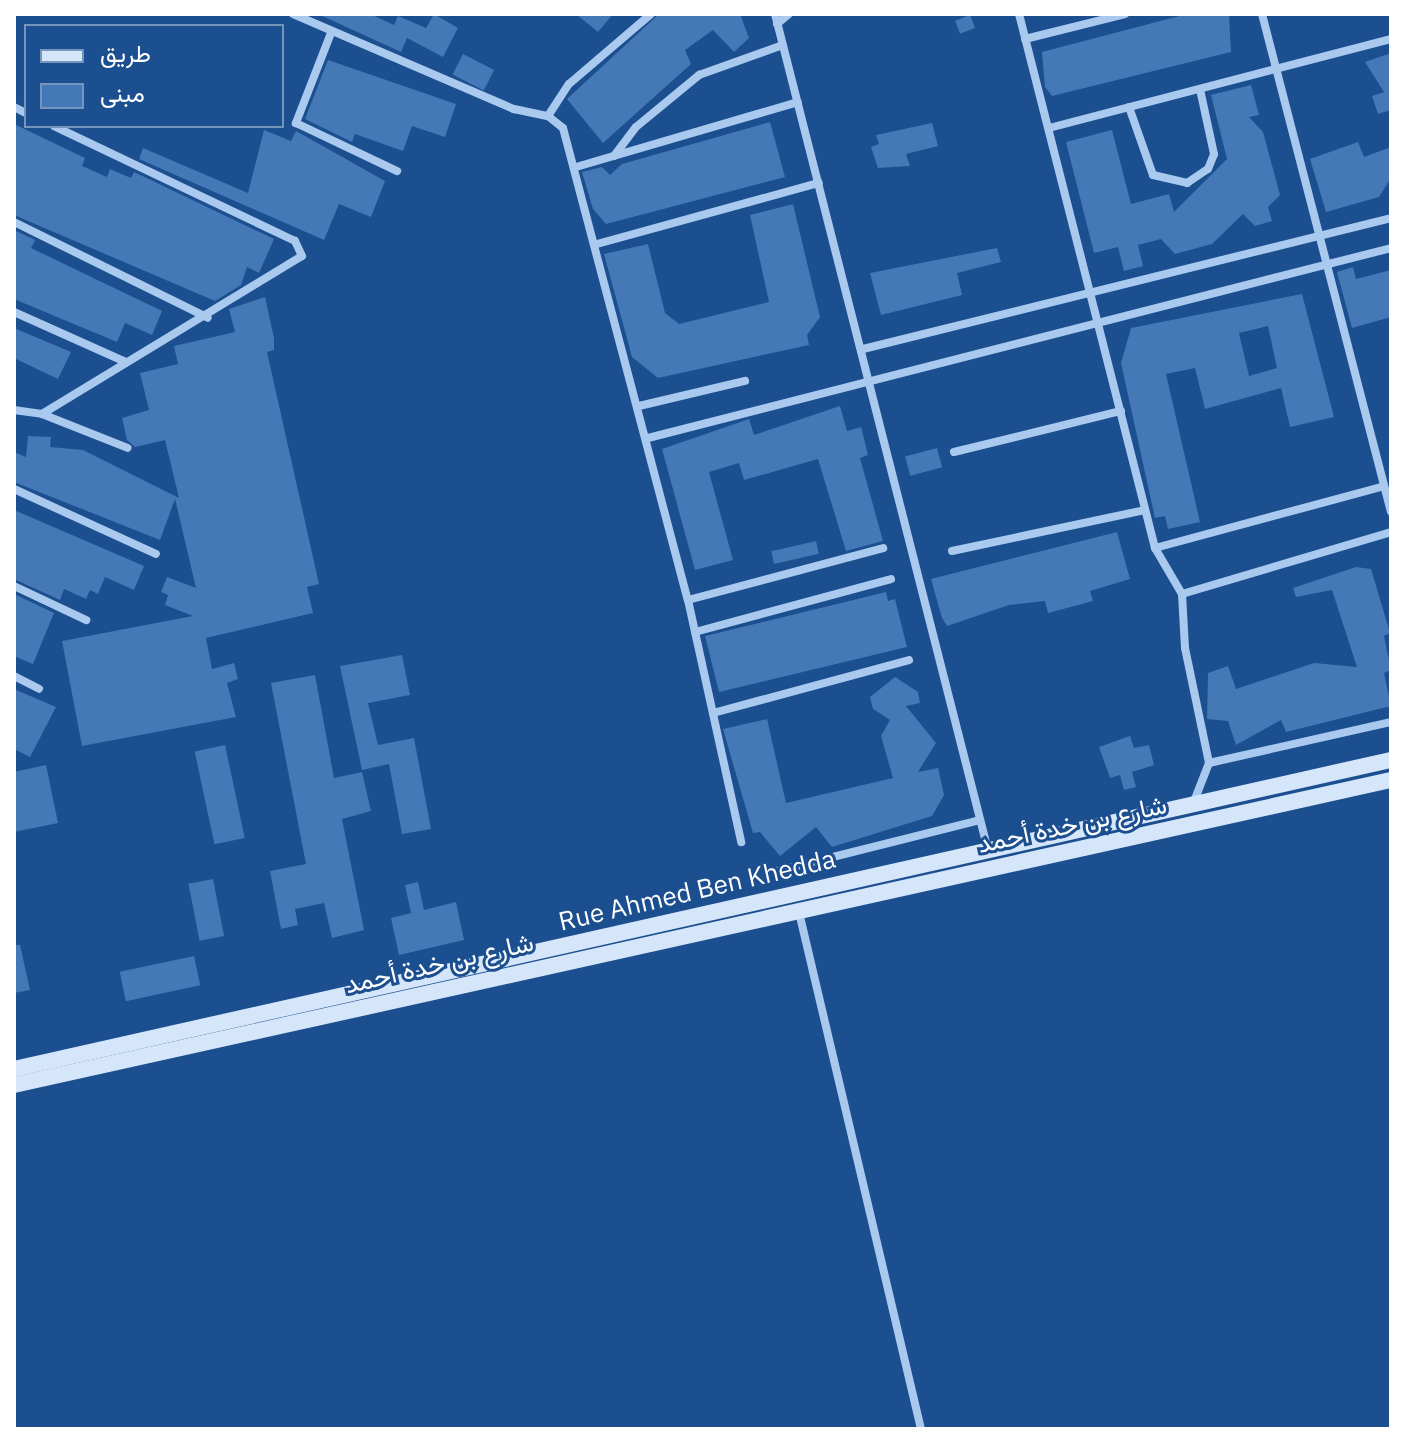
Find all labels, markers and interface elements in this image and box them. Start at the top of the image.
legend [24,24,284,128]
text: طريق [100,37,151,69]
text: مبنى [100,77,145,109]
street label: شارع بن خدة أحمد [975,789,1169,859]
street label: Rue Ahmed Ben Khedda [556,843,838,937]
street label: شارع بن خدة أحمد [342,926,536,1000]

